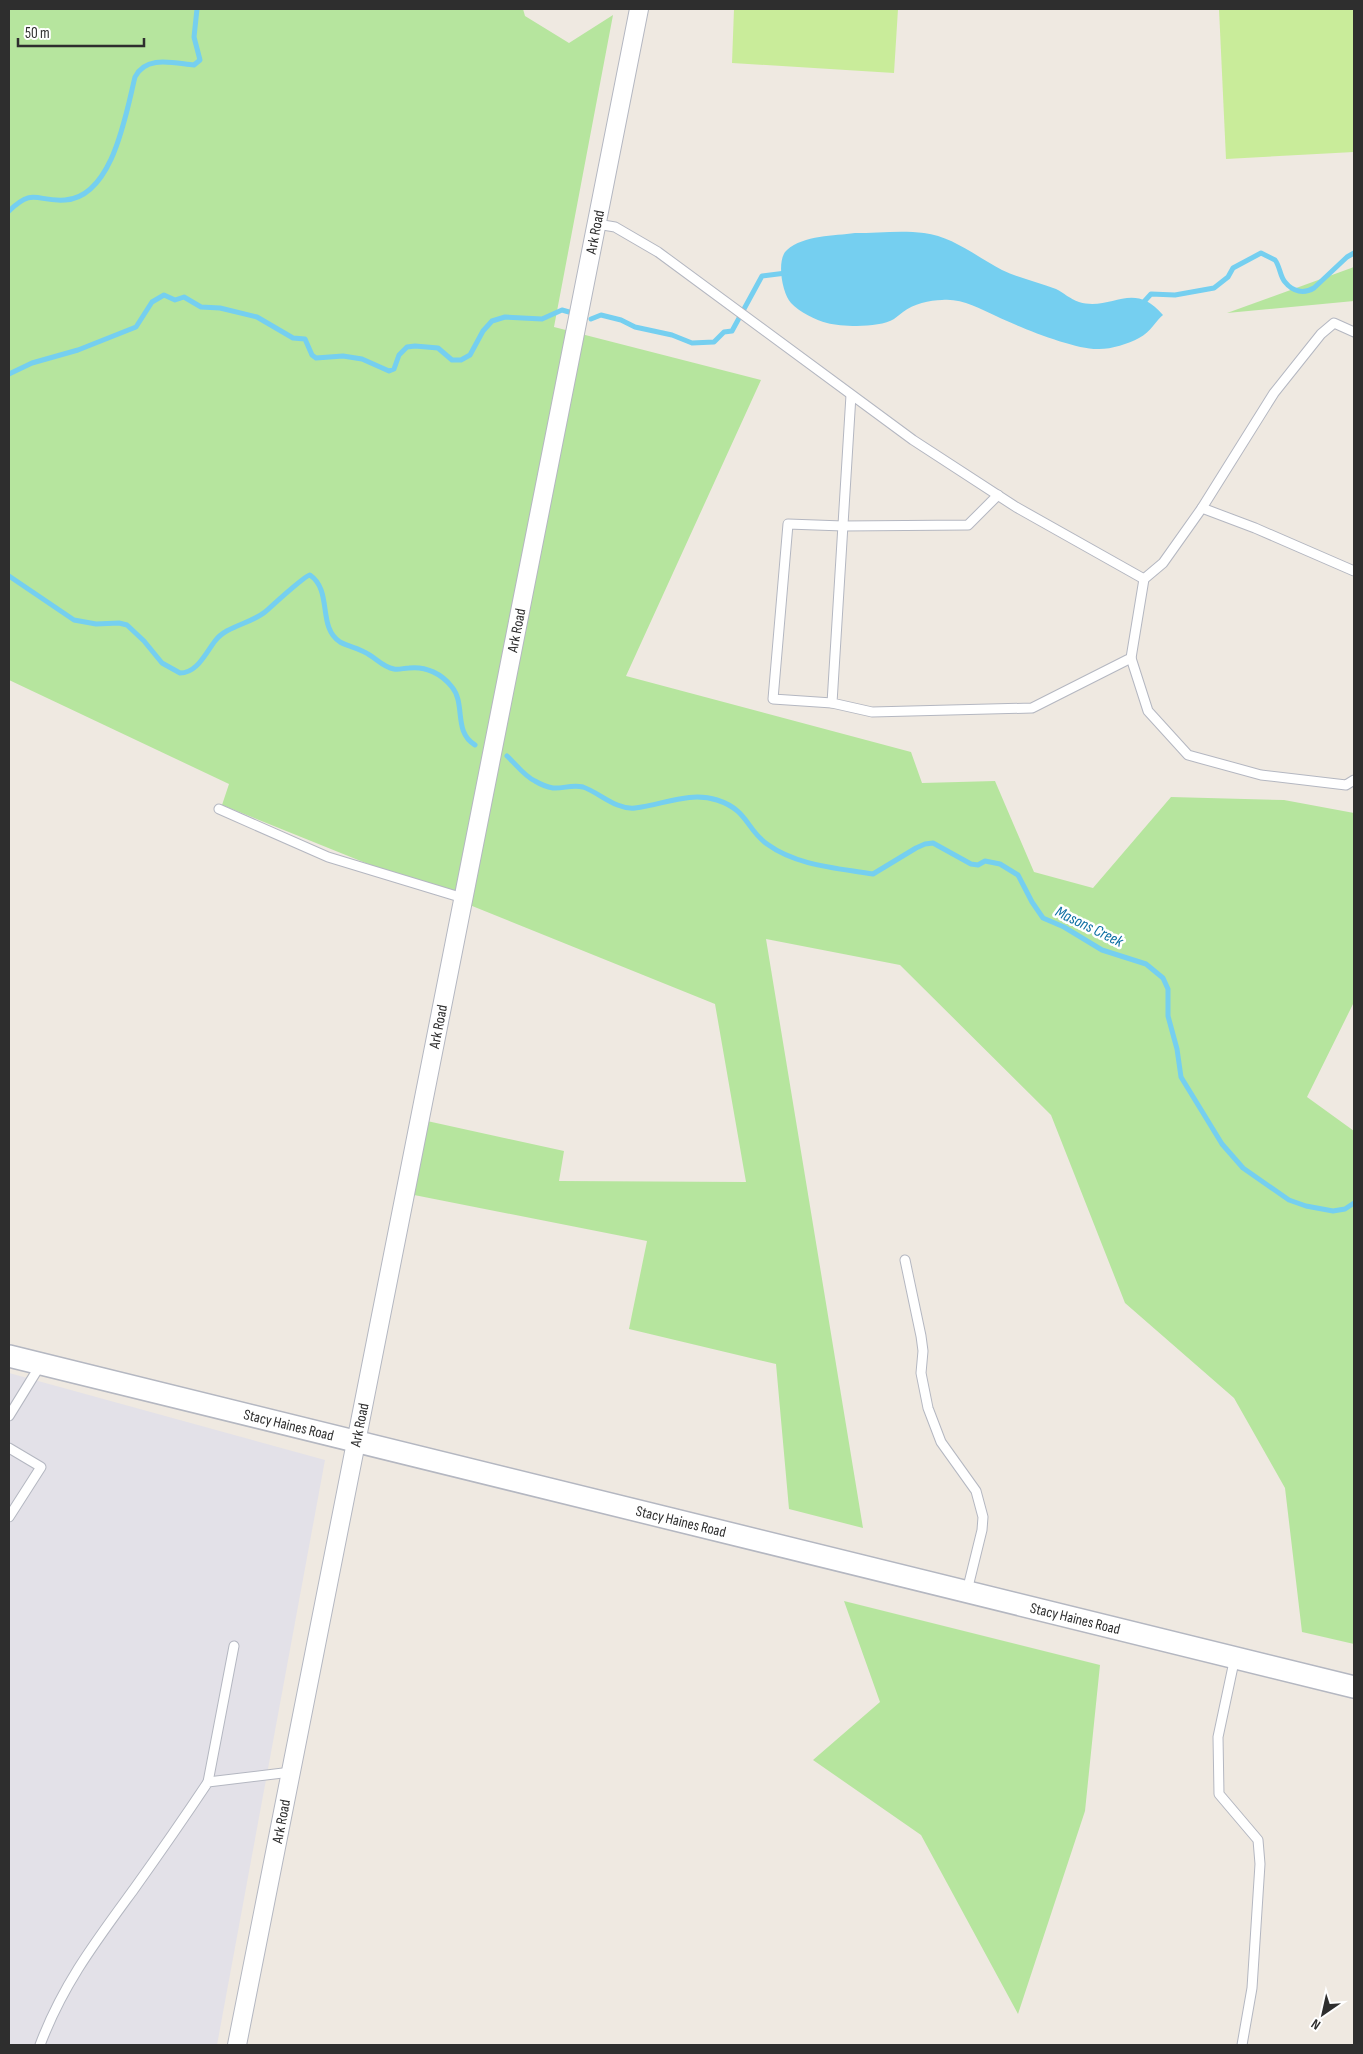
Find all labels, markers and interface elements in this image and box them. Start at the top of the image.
scale bar [18,15,144,47]
text: 50 m [25,24,50,43]
street label: Ark Road [581,208,609,256]
street label: Ark Road [503,607,530,655]
water label: Masons Creek [1052,902,1127,952]
street label: Ark Road [424,1003,452,1051]
street label: Ark Road [346,1401,373,1449]
street label: Stacy Haines Road [242,1405,336,1445]
street label: Stacy Haines Road [634,1501,728,1542]
street label: Stacy Haines Road [1028,1598,1122,1639]
street label: Ark Road [267,1798,295,1846]
north arrow [1298,1989,1348,2039]
text: N [1308,2015,1324,2034]

